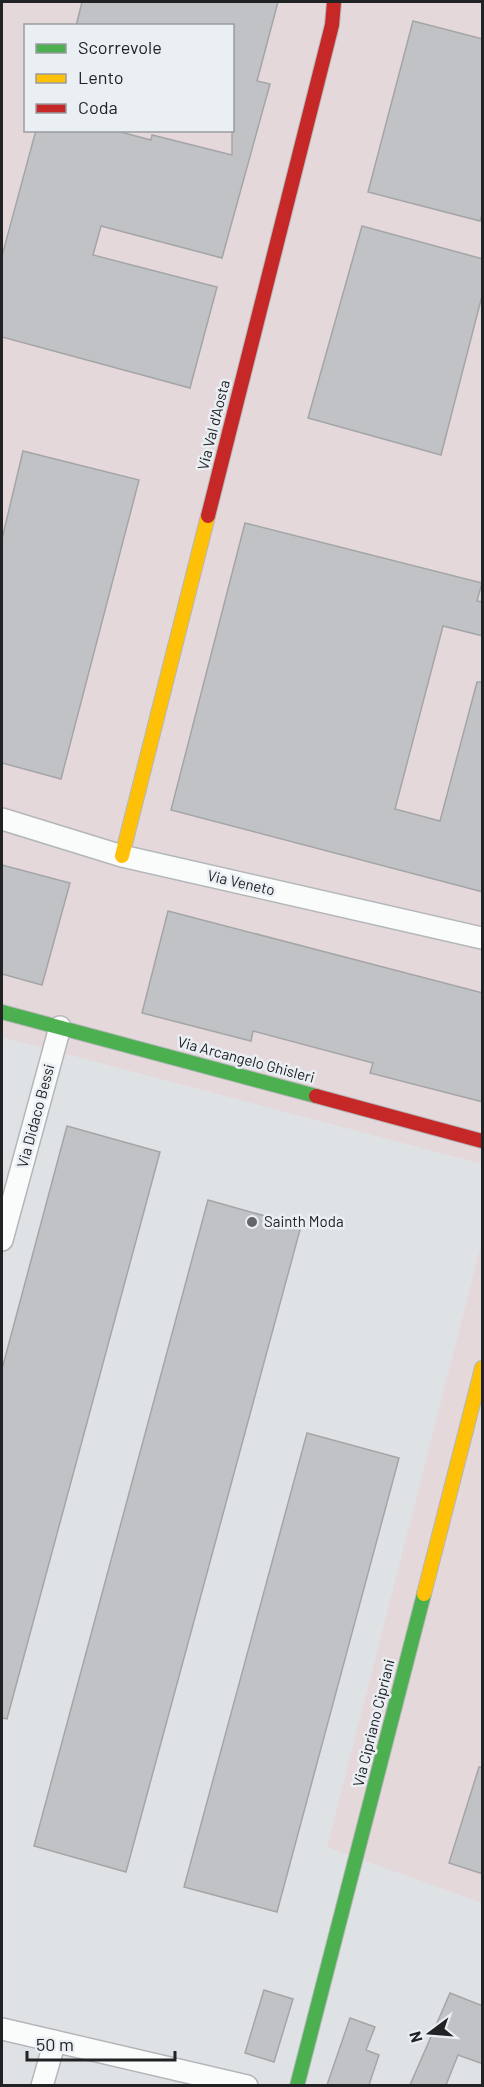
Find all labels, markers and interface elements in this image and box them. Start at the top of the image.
legend [24,24,234,132]
text: Scorrevole [78,36,162,58]
text: Lento [78,66,124,88]
text: Coda [78,96,118,118]
street label: Via Val d'Aosta [193,378,233,472]
street label: Via Veneto [206,866,277,899]
street label: Via Arcangelo Ghisleri [176,1032,317,1086]
street label: Via Didaco Bessi [13,1062,58,1170]
place label: Sainth Moda [264,1212,344,1230]
marker: Sainth Moda [245,1215,259,1229]
street label: Via Cipriano Cipriani [348,1657,398,1788]
north arrow [400,2003,460,2063]
scale bar [27,2024,176,2062]
text: N [405,2030,426,2045]
text: 50 m [36,2033,74,2055]

